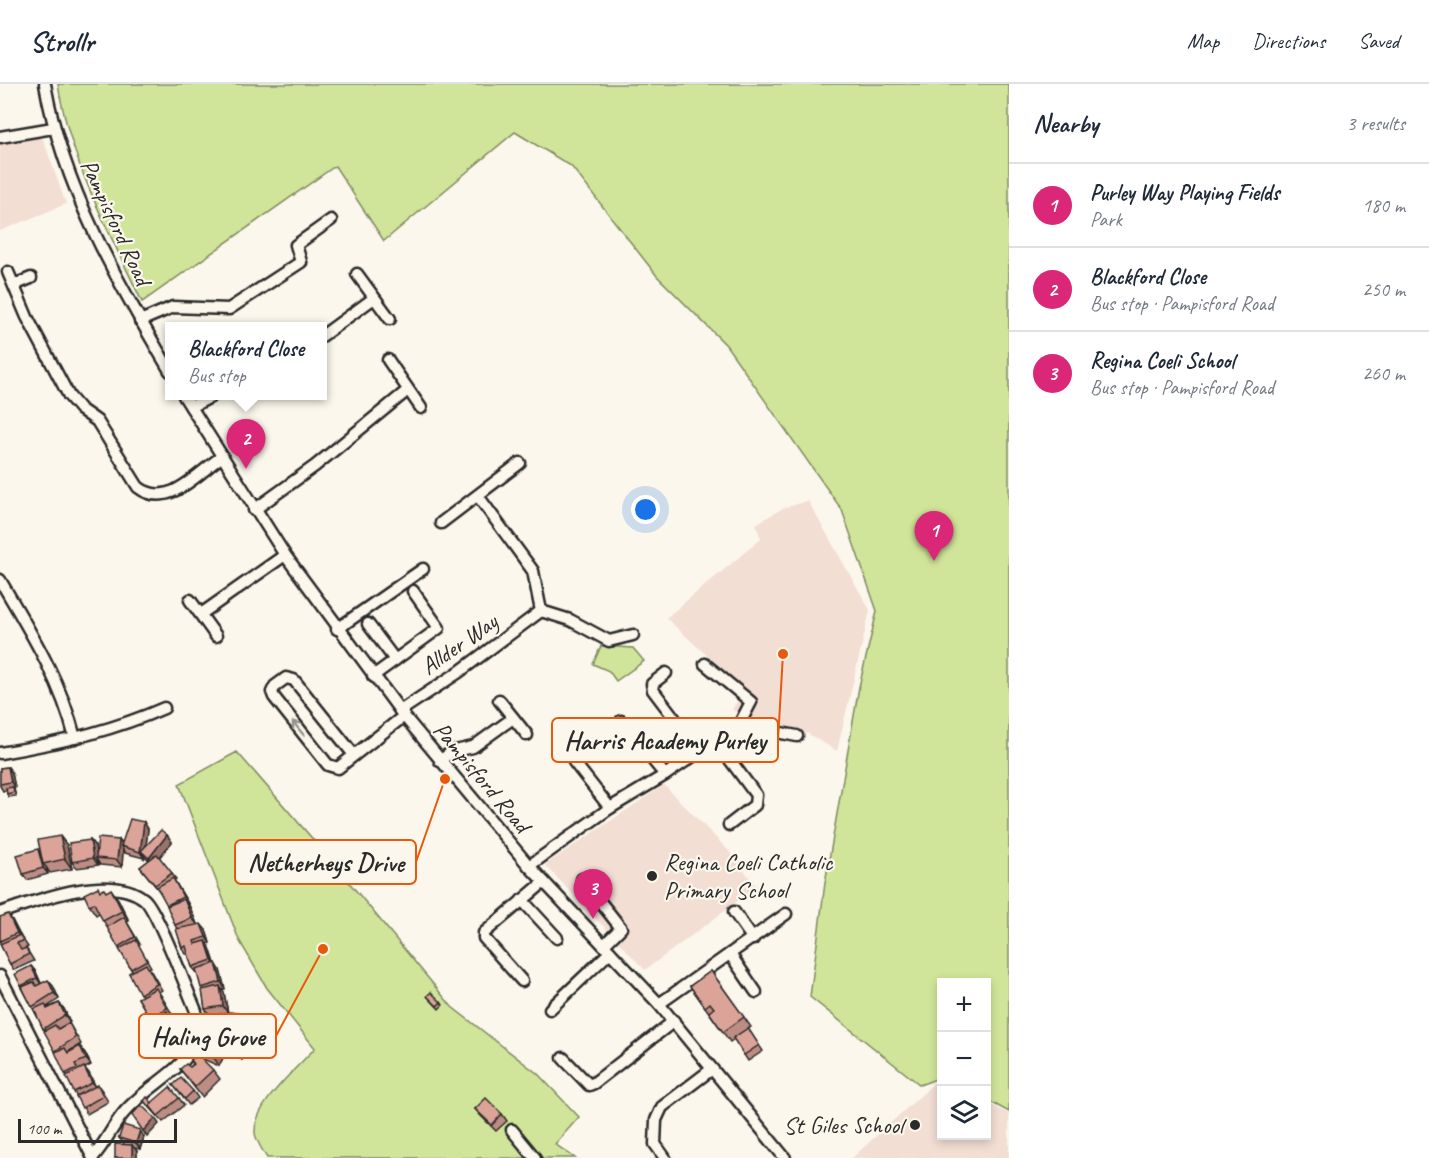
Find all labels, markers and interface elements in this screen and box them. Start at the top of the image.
text: Strollr [30,24,94,59]
text: Map [1187,28,1219,54]
text: Directions [1252,28,1325,54]
text: Saved [1358,28,1399,54]
text: Nearby [1033,107,1098,140]
text: 3 results [1346,111,1405,136]
street label: Pampisford Road [74,154,160,293]
text: Purley Way Playing Fields [1090,179,1279,207]
text: 1 [1048,193,1057,218]
text: 180 m [1362,193,1405,218]
text: Park [1090,207,1122,232]
text: Blackford Close [1090,263,1206,291]
text: 2 [1048,277,1057,302]
text: 250 m [1362,277,1405,302]
text: Bus stop · Pampisford Road [1090,291,1274,316]
popup [165,322,327,400]
text: Blackford Close [188,335,304,363]
text: Regina Coeli School [1090,347,1234,375]
text: 3 [1048,361,1057,386]
text: 260 m [1362,361,1405,386]
text: Bus stop [188,363,246,388]
text: Bus stop · Pampisford Road [1090,375,1274,400]
pin: 2 [226,420,266,469]
your location [631,495,660,524]
pin: 1 [914,512,954,561]
street label: Allder Way [415,606,505,681]
street label: Pampisford Road [427,716,539,841]
callout: Harris Academy Purley [552,718,778,762]
one-way arrow [292,720,305,736]
text: Harris Academy Purley [564,724,769,757]
callout: Netherheys Drive [235,840,416,884]
text: Netherheys Drive [248,846,406,879]
place label: Regina Coeli Catholic Primary School [664,847,834,905]
marker: Regina Coeli Catholic Primary School [645,869,659,883]
pin: 3 [574,870,612,919]
map controls [937,978,991,1140]
button: + [937,978,991,1032]
callout: Haling Grove [139,1014,276,1058]
text: Haling Grove [152,1020,267,1053]
button: − [937,1032,991,1086]
button: layers [937,1086,991,1140]
place label: St Giles School [783,1110,907,1140]
scale bar [18,1116,177,1144]
marker: St Giles School [908,1118,922,1132]
text: 100 m [27,1119,61,1139]

